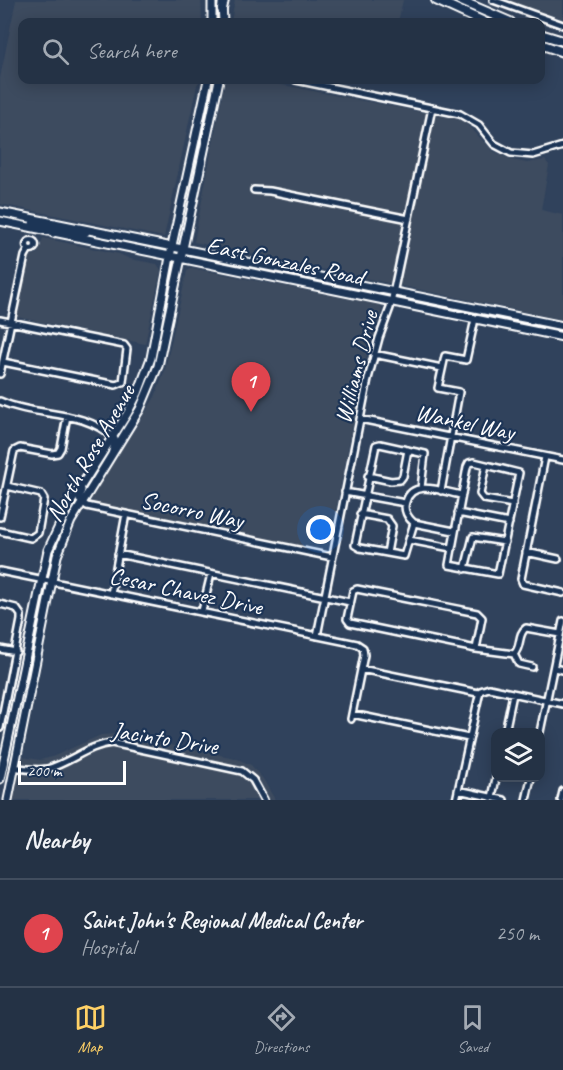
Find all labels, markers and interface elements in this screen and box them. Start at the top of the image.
search box [18,18,545,84]
icon: search [39,35,72,68]
text: Search here [87,37,177,65]
street label: East Gonzales Road [204,230,370,293]
street label: Williams Drive [328,305,385,426]
pin: 1 [232,362,270,412]
street label: North Rose Avenue [39,377,142,527]
street label: Wankel Way [413,397,519,447]
street label: Socorro Way [138,485,248,536]
your location [306,515,335,544]
street label: Cesar Chavez Drive [107,560,267,622]
street label: Jacinto Drive [109,715,222,762]
map controls [491,728,545,782]
button: layers [491,728,545,782]
scale bar [18,758,126,786]
text: 200 m [27,761,61,781]
text: Nearby [24,823,89,856]
text: Saint John's Regional Medical Center [81,907,362,935]
text: 1 [39,921,48,946]
text: 250 m [496,921,539,946]
text: Hospital [81,935,136,960]
tab: Map [74,1001,107,1057]
tab: Directions [254,1001,309,1057]
tab: Saved [456,1001,489,1057]

